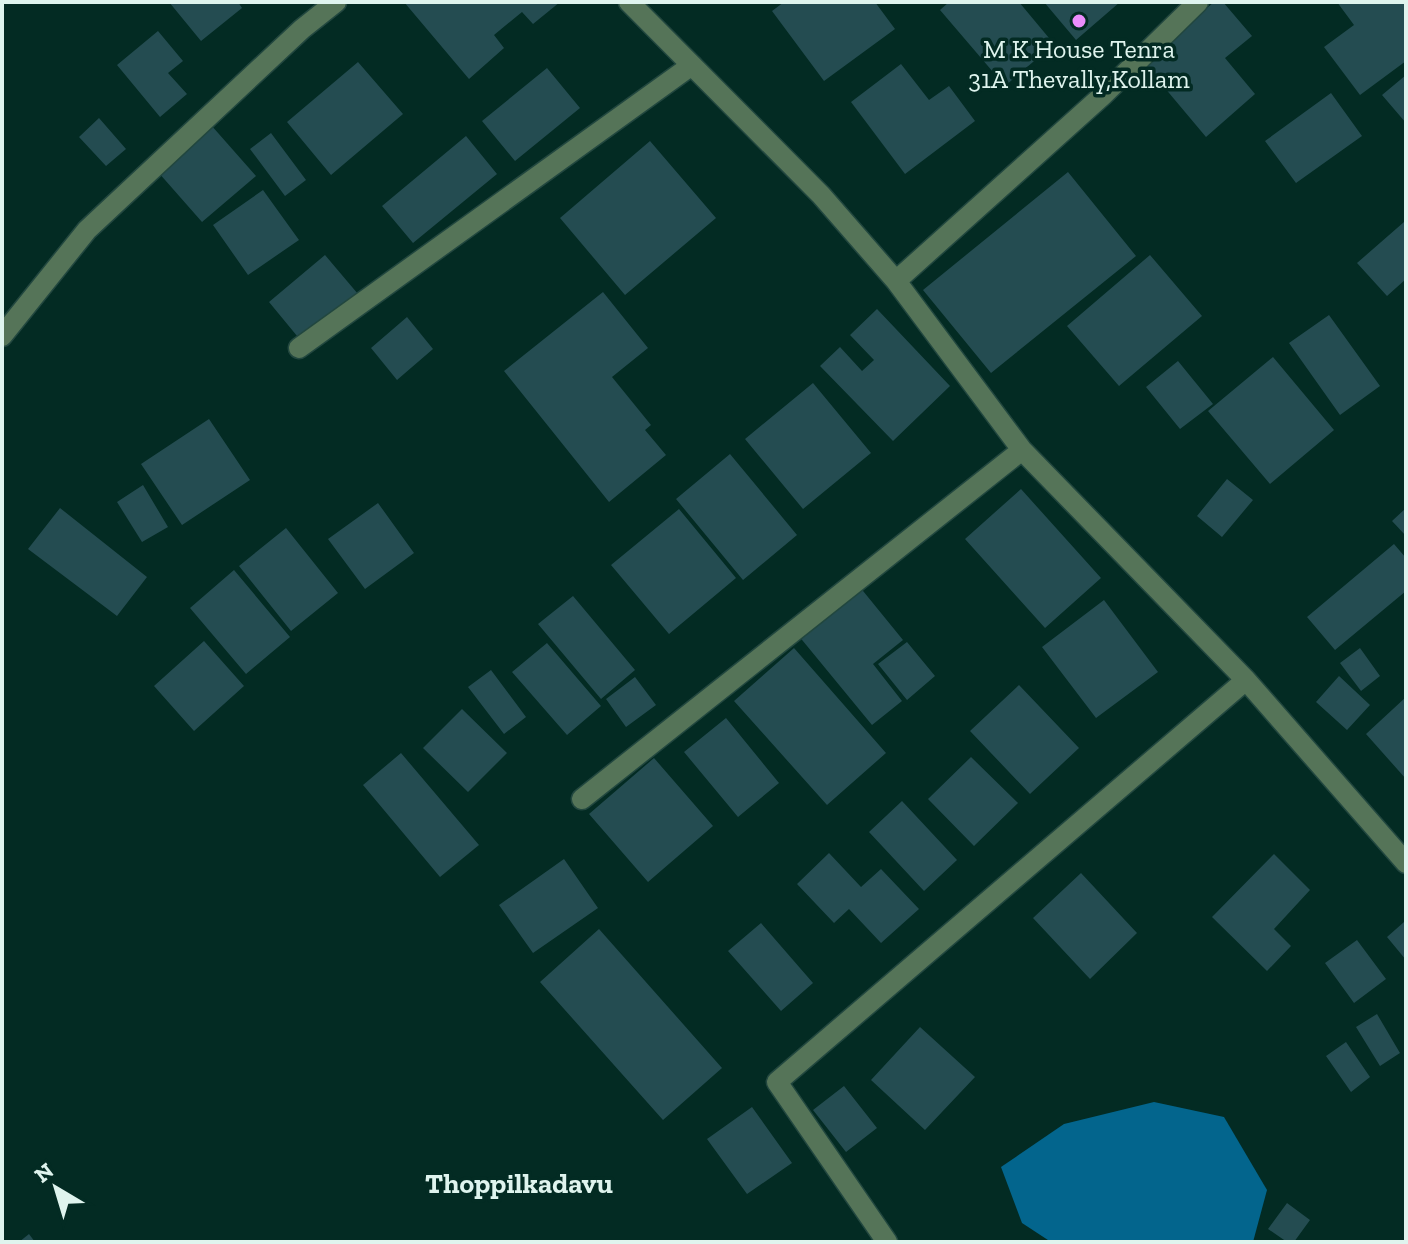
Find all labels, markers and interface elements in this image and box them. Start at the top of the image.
marker: M K House Tenra 31A Thevally,Kollam [1070,12,1088,30]
place label: M K House Tenra 31A Thevally,Kollam [968,33,1190,95]
north arrow [16,1148,96,1228]
text: N [29,1157,59,1188]
district label: Thoppilkadavu [425,1167,613,1200]

